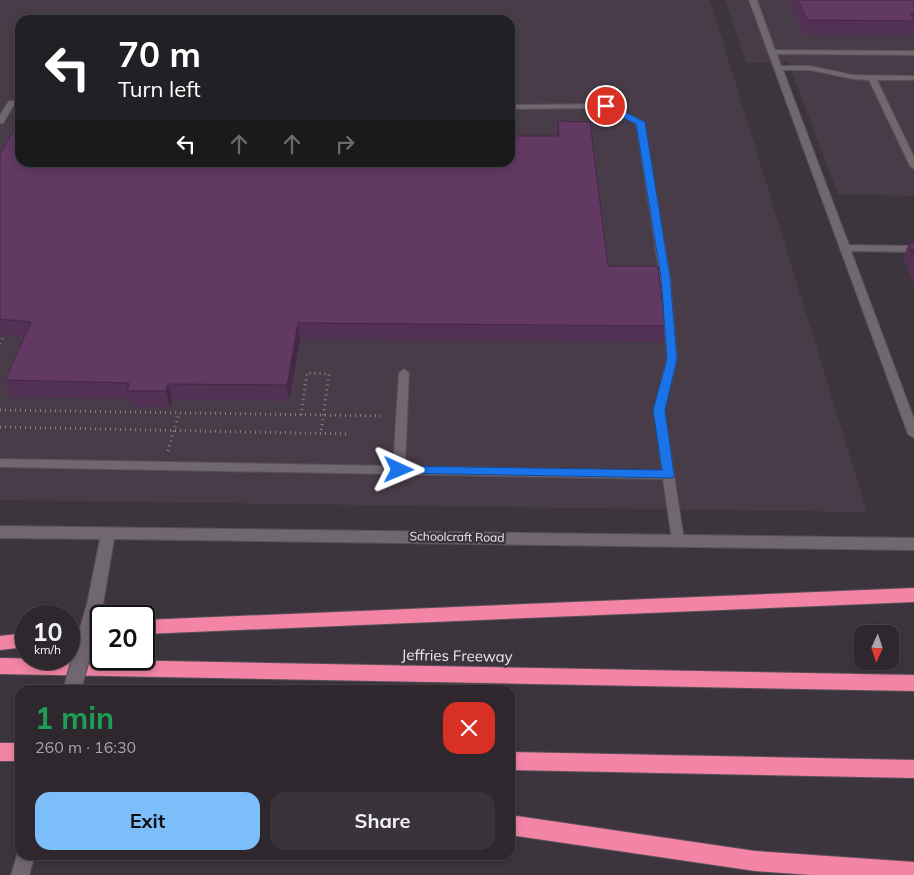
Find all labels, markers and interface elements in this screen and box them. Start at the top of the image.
text: 70 m [118,32,201,76]
icon: left [35,35,100,100]
text: Turn left [118,75,201,103]
pin [585,85,627,127]
icon: arrive [592,92,620,120]
icon: left [172,130,200,158]
icon: ahead [225,130,253,158]
icon: ahead [278,130,306,158]
icon: right [331,130,359,158]
position arrow [372,443,424,495]
street label: Schoolcraft Road [409,528,505,545]
speed limit sign: 20 [90,605,155,670]
text: 10 [32,616,63,647]
north arrow [854,625,899,670]
map controls [854,625,899,670]
text: km/h [34,642,61,657]
street label: Jeffries Freeway [401,645,513,666]
text: 1 min [35,699,114,737]
button: close [443,702,495,754]
text: 260 m · 16:30 [35,737,136,757]
button: Exit [35,792,260,850]
button: Share [270,792,495,850]

